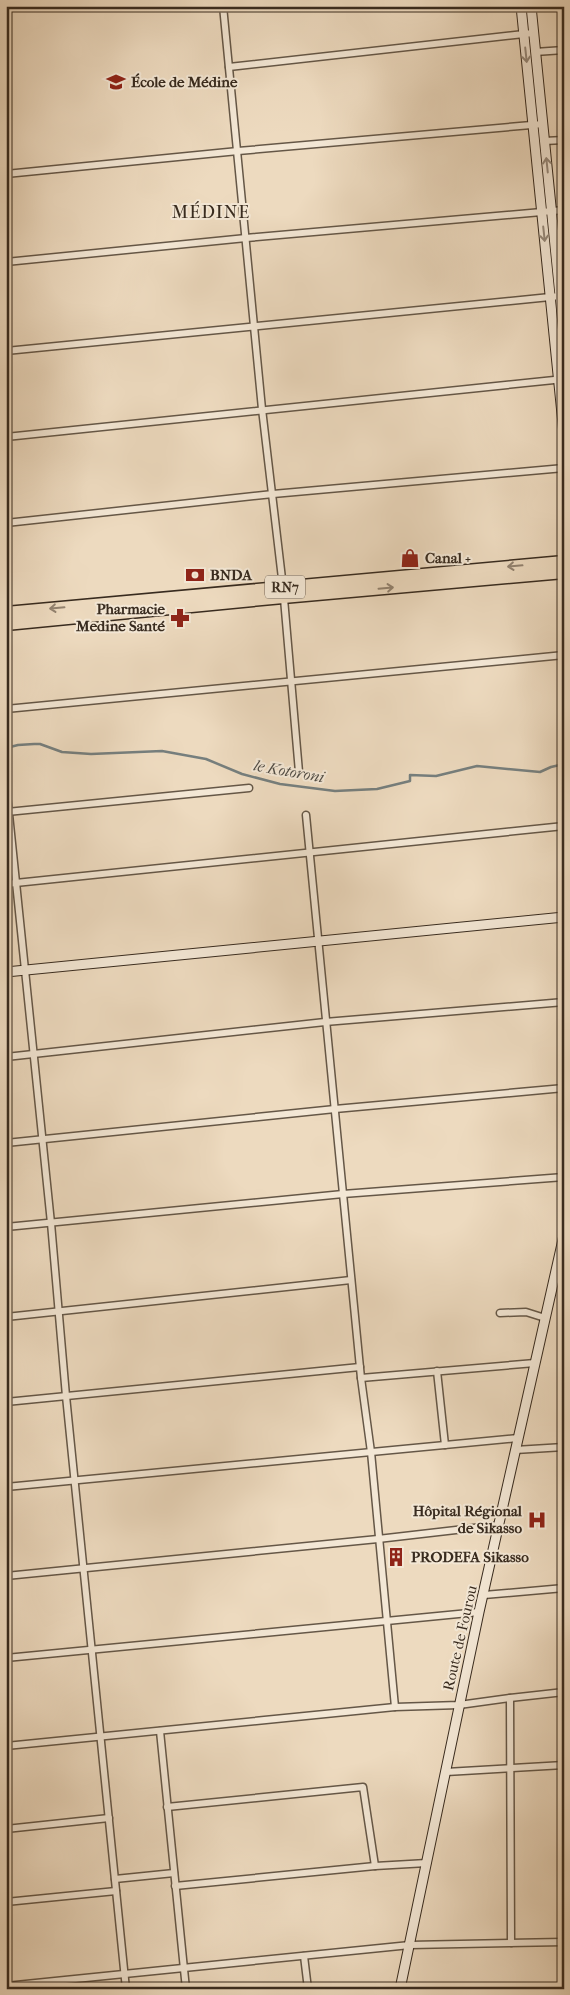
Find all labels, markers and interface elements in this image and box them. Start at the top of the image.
one-way arrow [521,46,531,62]
school or university icon: École de Médine [105,71,127,93]
place label: École de Médine [131,73,238,91]
one-way arrow [542,157,552,173]
district label: MÉDINE [172,201,250,223]
one-way arrow [539,226,548,242]
shop icon: Canal + [399,547,421,569]
place label: Canal + [425,549,471,567]
one-way arrow [507,561,523,571]
bank icon: BNDA [184,564,206,586]
place label: BNDA [210,566,253,584]
road number: RN7 [265,576,305,598]
one-way arrow [378,583,394,593]
place label: Pharmacie Medine Santé [75,600,166,635]
one-way arrow [49,604,65,613]
pharmacy icon: Pharmacie Medine Santé [169,607,191,629]
water label: le Kotoroni [251,755,327,787]
place label: Hôpital Régional de Sikasso [413,1502,523,1537]
hospital icon: Hôpital Régional de Sikasso [526,1509,548,1531]
building icon: PRODEFA Sikasso [385,1546,407,1568]
place label: PRODEFA Sikasso [411,1548,529,1566]
street label: Route de Fourou [439,1583,481,1692]

